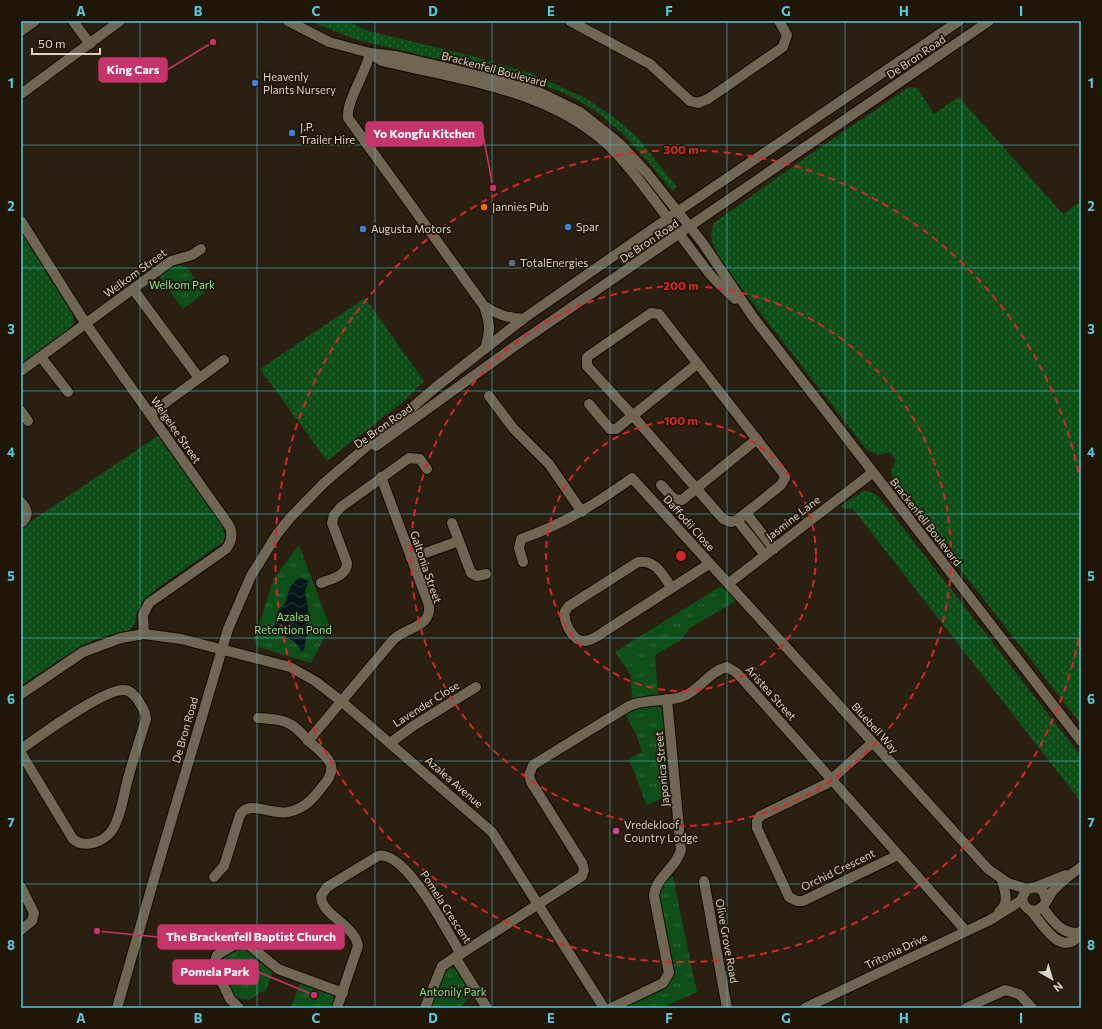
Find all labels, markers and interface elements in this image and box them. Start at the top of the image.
text: A [76,3,86,19]
text: B [194,3,203,19]
text: C [312,3,321,19]
text: D [428,3,438,19]
text: E [547,3,555,19]
text: F [665,3,673,19]
text: G [781,3,791,19]
text: H [899,3,909,19]
text: I [1019,3,1023,19]
scale bar [32,30,100,56]
street label: De Bron Road [884,32,948,81]
text: 50 m [38,36,66,50]
street label: Brackenfell Boulevard [440,48,548,89]
callout: King Cars [99,58,167,82]
text: King Cars [107,62,160,76]
place label: Heavenly Plants Nursery [263,70,336,96]
text: 1 [8,75,14,91]
text: 1 [1088,75,1094,91]
marker: Heavenly Plants Nursery [250,78,260,88]
place label: J.P. Trailer Hire [300,120,355,146]
callout: Yo Kongfu Kitchen [366,122,483,146]
text: Yo Kongfu Kitchen [373,126,475,140]
marker: J.P. Trailer Hire [287,128,297,138]
text: 300 m [663,142,699,156]
text: 2 [7,198,15,214]
text: 2 [1087,198,1095,214]
place label: Jannies Pub [492,200,549,214]
marker: Jannies Pub [479,202,489,212]
street label: De Bron Road [617,216,681,265]
place label: Spar [576,220,600,233]
place label: Augusta Motors [371,222,451,235]
marker: Spar [563,222,573,232]
marker: Augusta Motors [358,224,368,234]
street label: Welkom Street [101,245,169,300]
place label: TotalEnergies [520,256,588,269]
marker: TotalEnergies [507,258,517,268]
park label: Welkom Park [149,278,215,291]
text: 200 m [663,278,699,292]
text: 3 [7,321,15,337]
text: 3 [1087,321,1095,337]
street label: Welgelee Street [149,394,204,466]
street label: De Bron Road [351,401,414,450]
text: 100 m [664,413,698,427]
text: 4 [7,444,15,460]
text: 4 [1087,444,1095,460]
street label: Brackenfell Boulevard [888,475,965,568]
street label: Daffodil Close [661,492,718,553]
street label: Jasmine Lane [763,492,823,543]
street label: Galtonia Street [408,529,445,605]
centre of rings [674,549,688,563]
text: 5 [7,568,15,584]
text: 5 [1087,568,1095,584]
park label: Azalea Retention Pond [254,610,332,636]
street label: Aristea Street [743,663,800,723]
street label: Lavender Close [390,678,461,729]
text: 6 [7,691,15,707]
text: 6 [1087,691,1095,707]
street label: De Bron Road [169,695,200,764]
street label: Bluebell Way [849,700,902,756]
street label: Japonica Street [652,730,672,807]
street label: Azalea Avenue [423,753,486,810]
text: 7 [7,814,15,830]
text: 7 [1087,814,1095,830]
place label: Vredekloof Country Lodge [624,818,698,844]
marker: Vredekloof Country Lodge [611,826,621,836]
street label: Orchid Crescent [799,846,877,893]
street label: Pomela Crescent [418,868,475,946]
street label: Olive Grove Road [714,898,741,984]
callout: The Brackenfell Baptist Church [158,925,344,949]
text: The Brackenfell Baptist Church [166,929,336,943]
street label: Tritonia Drive [862,930,929,971]
text: 8 [7,937,15,953]
text: 8 [1087,937,1095,953]
north arrow [1032,959,1072,999]
callout: Pomela Park [173,960,258,984]
text: Pomela Park [180,964,250,978]
text: N [1051,980,1066,995]
park label: Antonily Park [419,985,487,998]
text: A [76,1010,86,1026]
text: B [194,1010,203,1026]
text: C [312,1010,321,1026]
text: D [428,1010,438,1026]
text: E [547,1010,555,1026]
text: F [665,1010,673,1026]
text: G [781,1010,791,1026]
text: H [899,1010,909,1026]
text: I [1019,1010,1023,1026]

